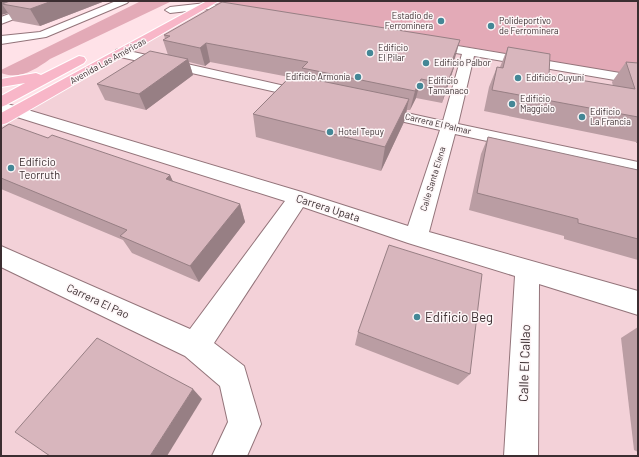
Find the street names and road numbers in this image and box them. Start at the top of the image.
street label: Avenida Las Américas [68,35,148,86]
street label: Carrera El Palmar [404,111,473,137]
street label: Calle Santa Elena [417,145,448,212]
street label: Carrera Upata [295,191,362,224]
street label: Carrera El Pao [65,280,131,321]
street label: Calle El Callao [515,324,533,402]

